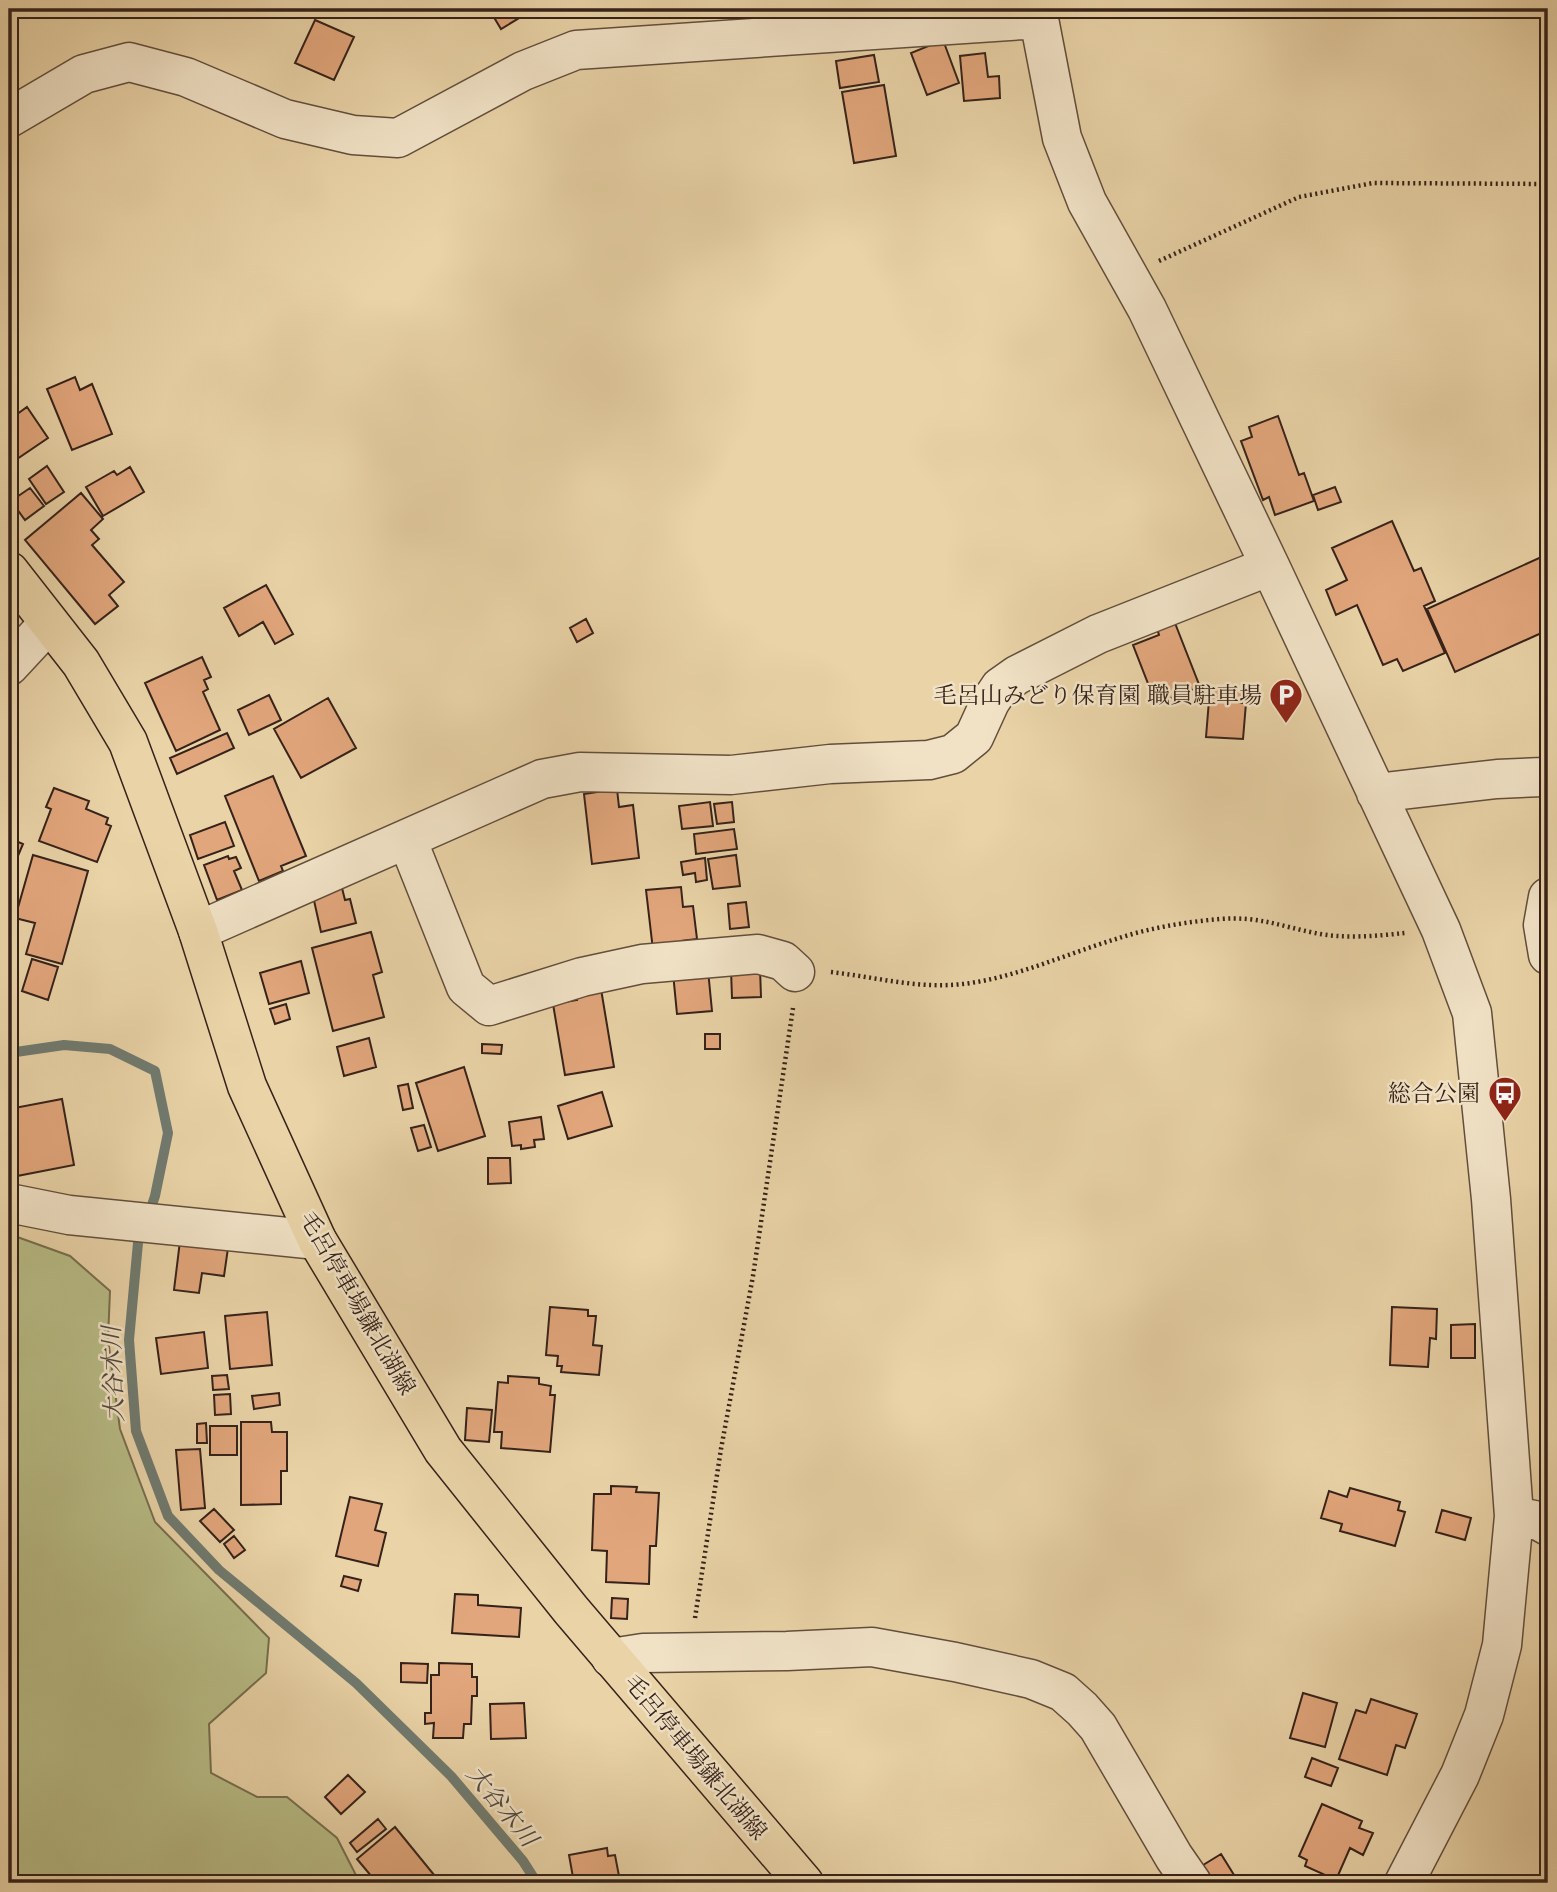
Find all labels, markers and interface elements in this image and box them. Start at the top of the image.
parking icon: 毛呂山みどり保育園 職員駐車場 [1267,676,1305,725]
place label: 毛呂山みどり保育園 職員駐車場 [934,680,1262,711]
bus stop icon: 総合公園 [1486,1074,1524,1123]
place label: 総合公園 [1388,1078,1480,1109]
street label: 毛呂停車場鎌北湖線 [292,1206,423,1401]
water label: 大谷木川 [95,1322,132,1423]
street label: 毛呂停車場鎌北湖線 [617,1668,774,1847]
water label: 大谷木川 [459,1759,547,1856]

